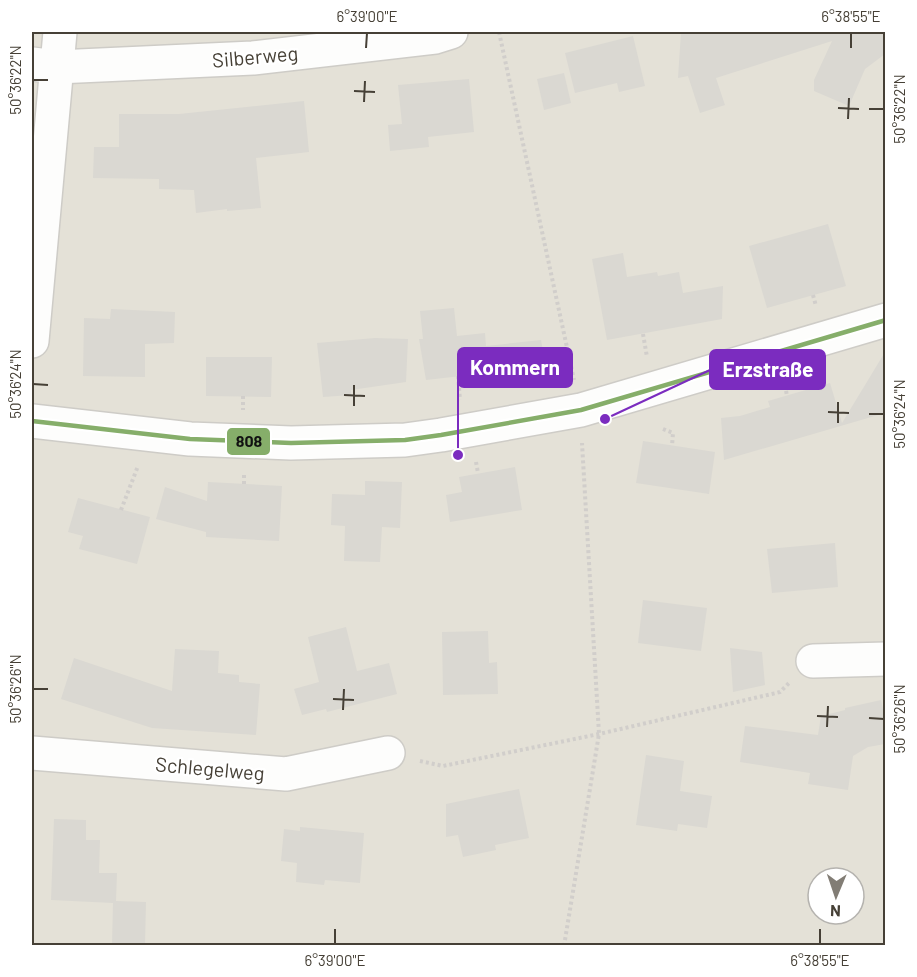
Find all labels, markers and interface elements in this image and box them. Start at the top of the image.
text: 6°39'00"E [337,7,397,25]
text: 6°38'55"E [821,7,881,25]
street label: Silberweg [211,40,299,72]
text: 50°36'22"N [6,45,24,115]
text: 50°36'22"N [890,74,908,144]
callout: Kommern [458,348,572,387]
text: 50°36'24"N [6,349,24,419]
callout: Erzstraße [710,350,825,389]
text: Kommern [470,354,560,379]
text: Erzstraße [722,356,814,381]
text: 50°36'24"N [890,379,908,449]
line badge: 808 [226,427,271,456]
text: 808 [236,431,263,450]
text: 50°36'26"N [6,654,24,724]
text: 50°36'26"N [890,684,908,754]
street label: Schlegelweg [154,751,266,785]
north arrow [806,866,866,926]
text: N [830,902,841,921]
text: 6°39'00"E [305,951,365,969]
text: 6°38'55"E [790,951,850,969]

